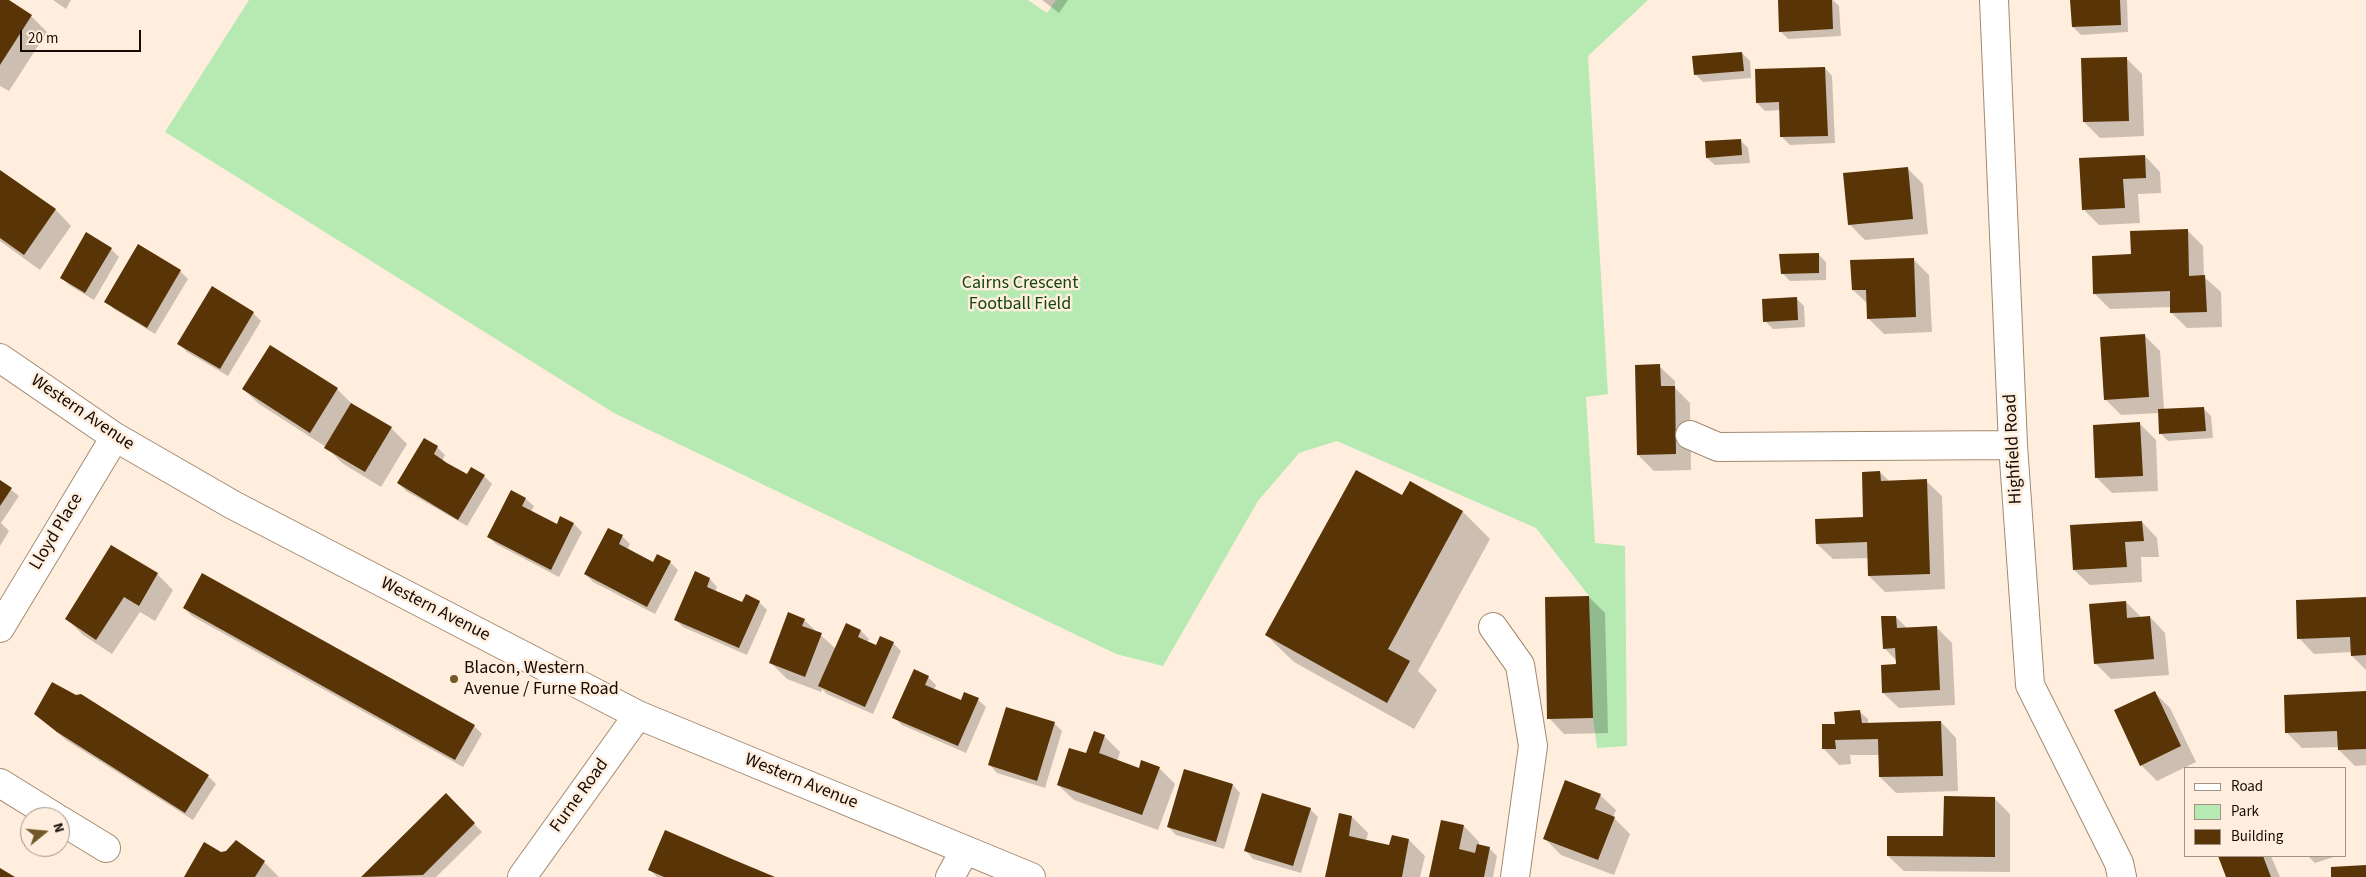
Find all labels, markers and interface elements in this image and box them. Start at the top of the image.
scale bar [22,20,144,52]
text: 20 m [28,28,58,49]
park label: Cairns Crescent Football Field [962,273,1078,316]
street label: Western Avenue [26,370,138,456]
street label: Highfield Road [2000,393,2028,505]
street label: Lloyd Place [26,490,88,574]
street label: Western Avenue [377,573,493,647]
place label: Blacon, Western Avenue / Furne Road [464,658,619,701]
marker: Blacon, Western Avenue / Furne Road [448,673,460,685]
street label: Western Avenue [741,749,861,815]
street label: Furne Road [546,755,614,837]
legend [2184,767,2346,857]
text: Road [2231,776,2263,797]
text: Park [2231,801,2259,822]
north arrow [20,807,70,857]
text: N [47,821,69,835]
text: Building [2231,826,2283,847]

